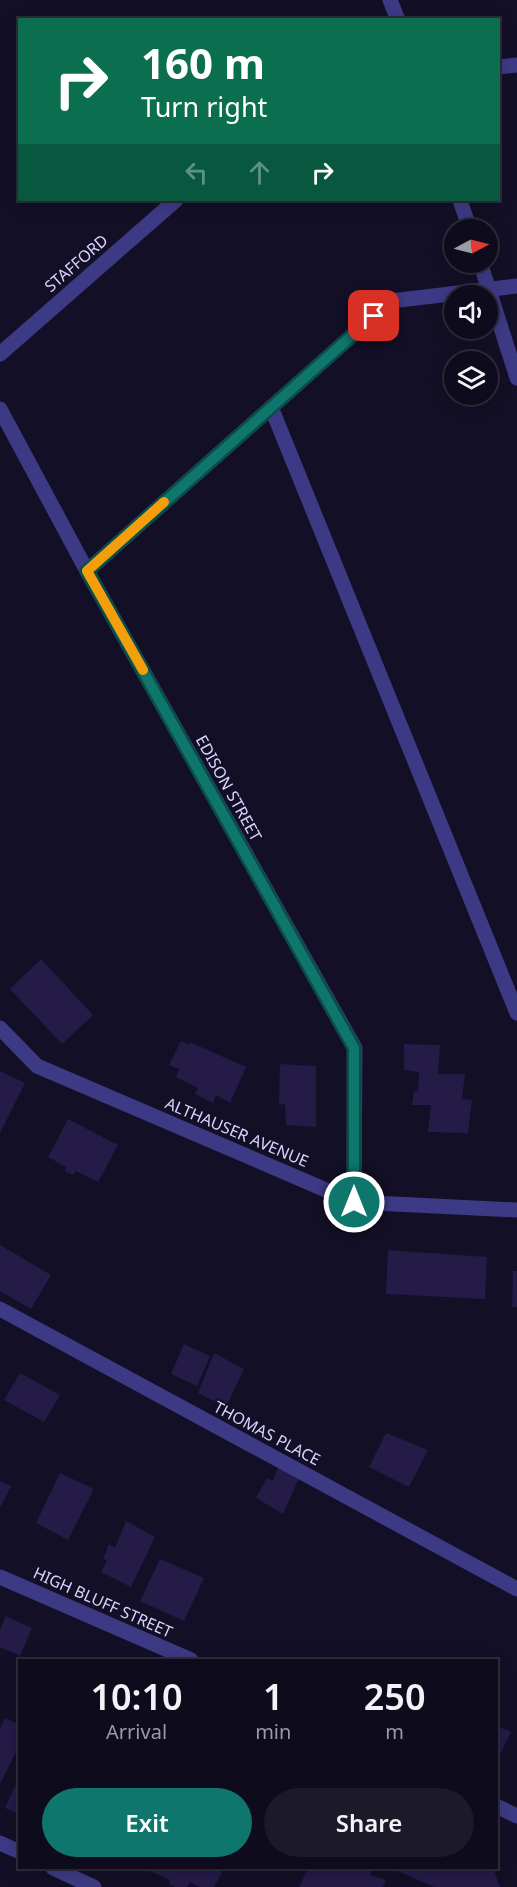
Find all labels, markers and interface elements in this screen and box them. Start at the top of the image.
text: 160 m [141,34,265,91]
icon: right [42,42,120,120]
text: Turn right [141,88,267,125]
icon: left [180,156,213,189]
icon: ahead [243,156,276,189]
icon: right [306,156,339,189]
north arrow [444,219,498,273]
map controls [444,219,498,405]
street label: STAFFORD [40,229,112,297]
button: sound [444,285,498,339]
pin [348,290,399,341]
icon: arrive [357,299,390,332]
button: layers [444,351,498,405]
street label: EDISON STREET [191,731,267,845]
street label: ALTHAUSER AVENUE [162,1092,312,1172]
position arrow [322,1170,386,1234]
street label: THOMAS PLACE [210,1396,324,1470]
street label: HIGH BLUFF STREET [30,1561,176,1643]
text: 10:10 [90,1672,183,1721]
text: 1 [263,1672,284,1721]
text: 250 [364,1672,426,1721]
text: Arrival [106,1718,167,1745]
text: min [255,1718,291,1745]
text: m [385,1718,404,1745]
button: Exit [42,1788,252,1857]
button: Share [264,1788,474,1857]

